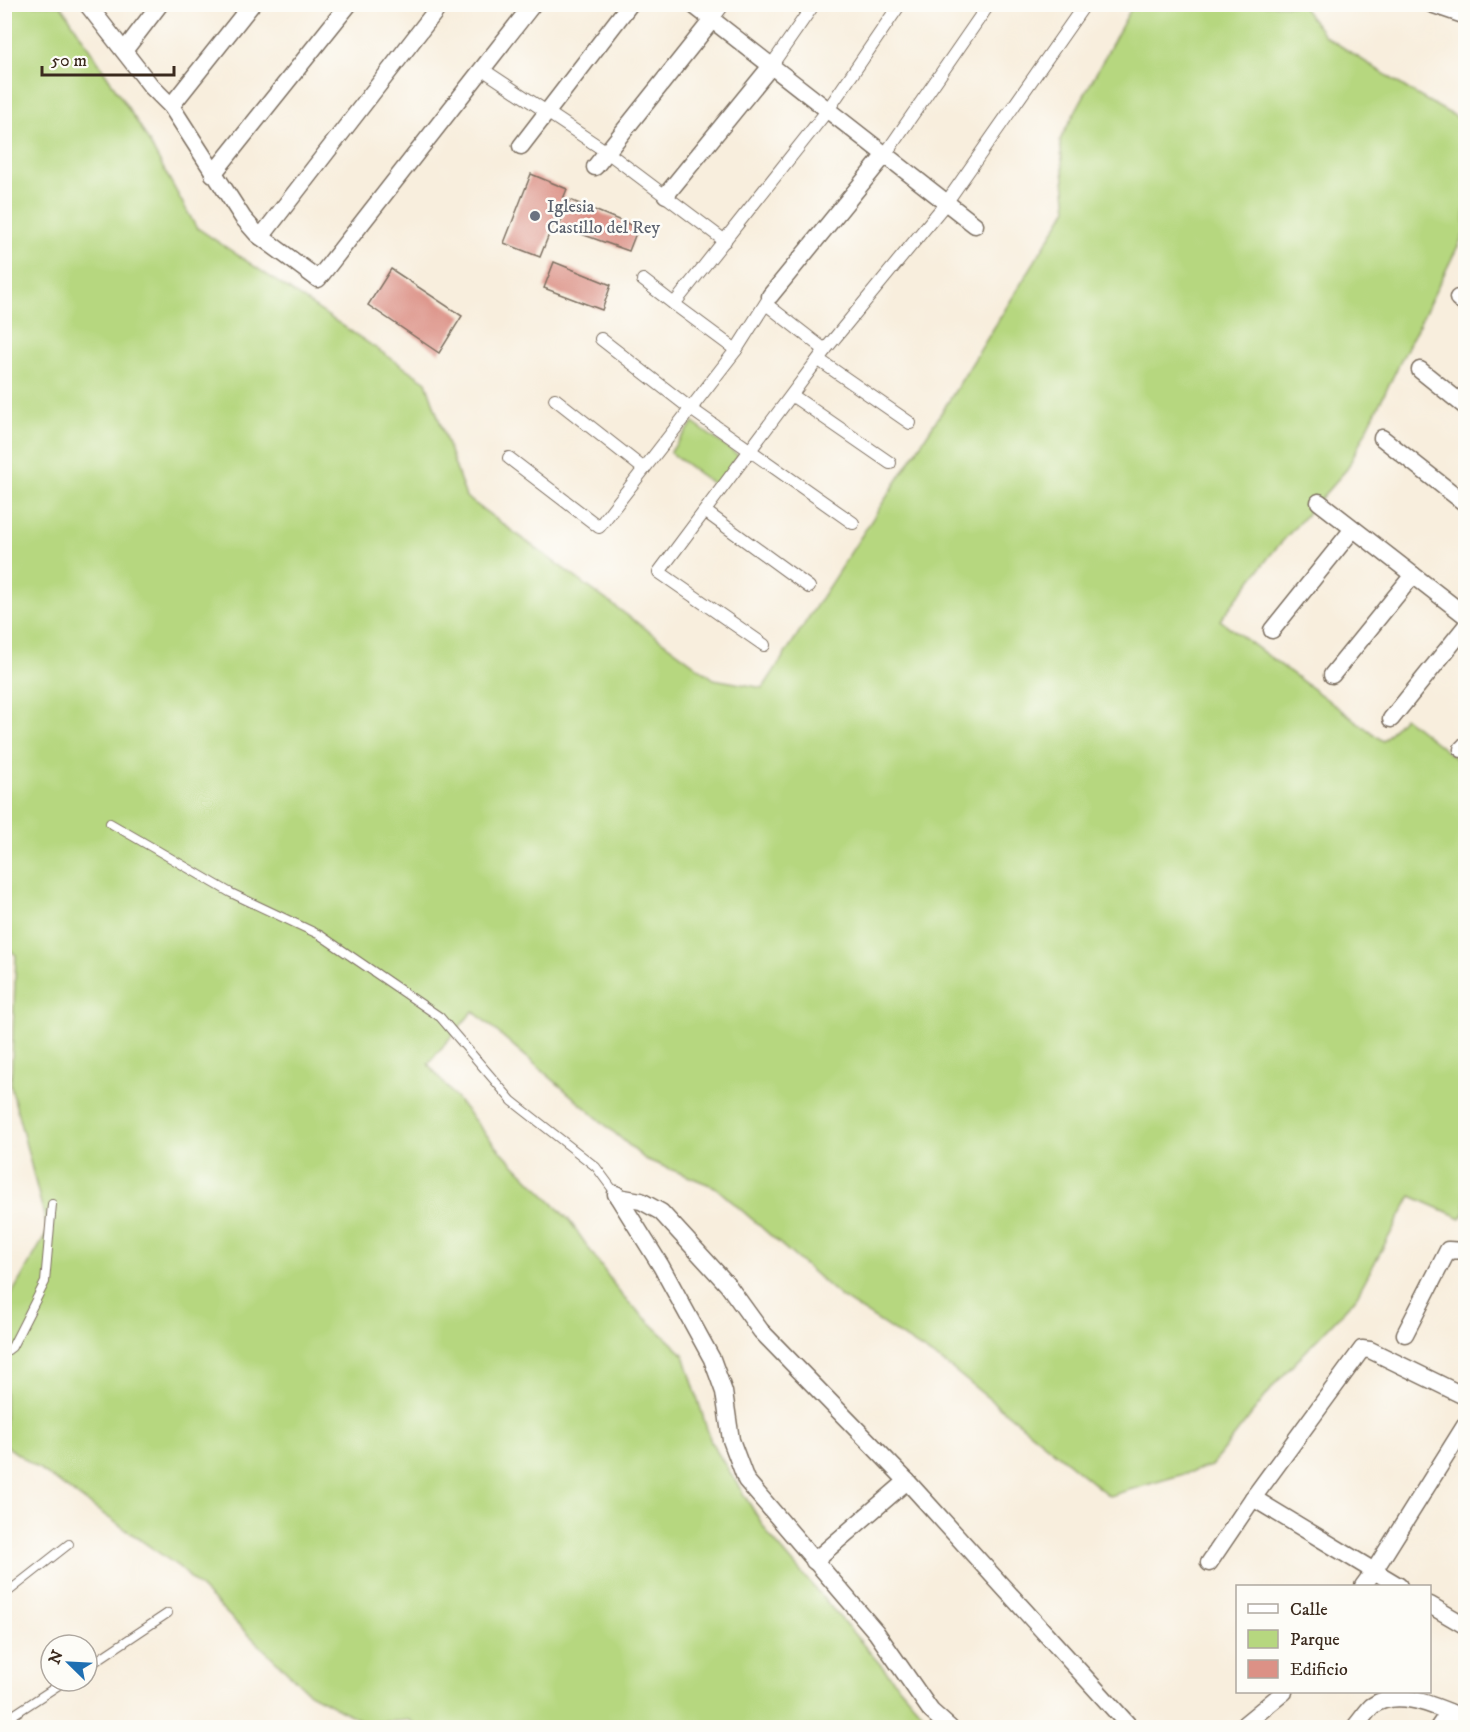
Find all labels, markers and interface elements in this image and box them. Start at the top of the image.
scale bar [42,39,174,77]
text: 50 m [51,50,87,72]
place label: Iglesia Castillo del Rey [547,196,660,239]
marker: Iglesia Castillo del Rey [528,209,542,223]
legend [1236,1585,1431,1693]
text: Calle [1290,1599,1328,1621]
text: Parque [1290,1629,1340,1651]
north arrow [39,1633,99,1693]
text: N [44,1647,68,1667]
text: Edificio [1290,1659,1348,1681]

